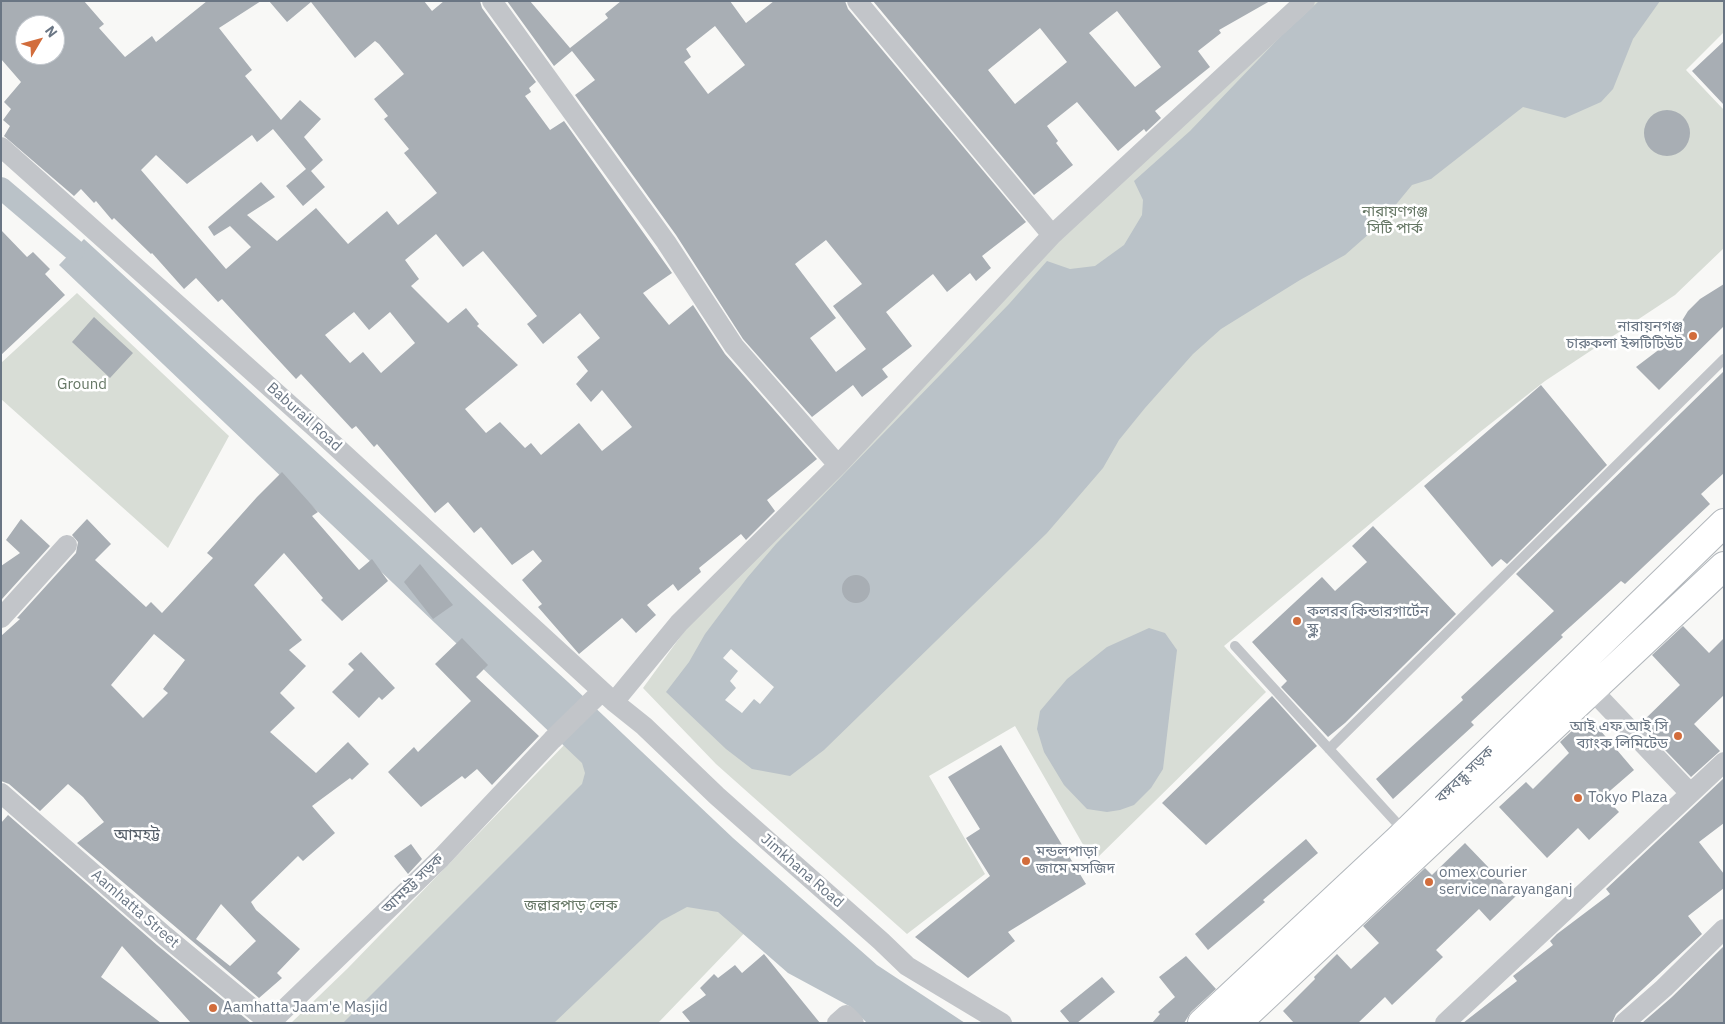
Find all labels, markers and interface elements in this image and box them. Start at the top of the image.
north arrow [15,15,65,65]
text: N [41,22,61,41]
park label: নারায়ণগঞ্জ সিটি পার্ক [1362,203,1428,238]
place label: নারায়নগঞ্জ চারুকলা ইন্সটিটিউট [1566,318,1683,353]
marker: নারায়নগঞ্জ চারুকলা ইন্সটিটিউট [1687,330,1699,342]
park label: Ground [57,376,107,394]
street label: Baburail Road [263,379,345,455]
place label: কলরব কিন্ডারগার্টেন স্কুল [1307,603,1429,638]
marker: কলরব কিন্ডারগার্টেন স্কুল [1291,615,1303,627]
place label: আই এফ আই সি ব্যাংক লিমিটেড [1570,718,1668,753]
marker: আই এফ আই সি ব্যাংক লিমিটেড [1672,730,1684,742]
street label: বঙ্গবন্ধু সড়ক [1432,743,1498,807]
place label: Tokyo Plaza [1588,789,1667,807]
marker: Tokyo Plaza [1572,792,1584,804]
district label: আমহট্ট [114,825,160,845]
street label: Jimkhana Road [757,830,847,912]
place label: মন্ডলপাড়া জামে মসজিদ [1036,843,1115,878]
street label: আমহট্ট সড়ক [378,850,448,918]
marker: মন্ডলপাড়া জামে মসজিদ [1020,855,1032,867]
place label: omex courier service narayanganj [1439,864,1572,899]
street label: Aamhatta Street [87,866,183,952]
marker: omex courier service narayanganj [1423,876,1435,888]
park label: জল্লারপাড় লেক [524,897,618,915]
place label: Aamhatta Jaam'e Masjid [223,999,388,1017]
marker: Aamhatta Jaam'e Masjid [207,1002,219,1014]

